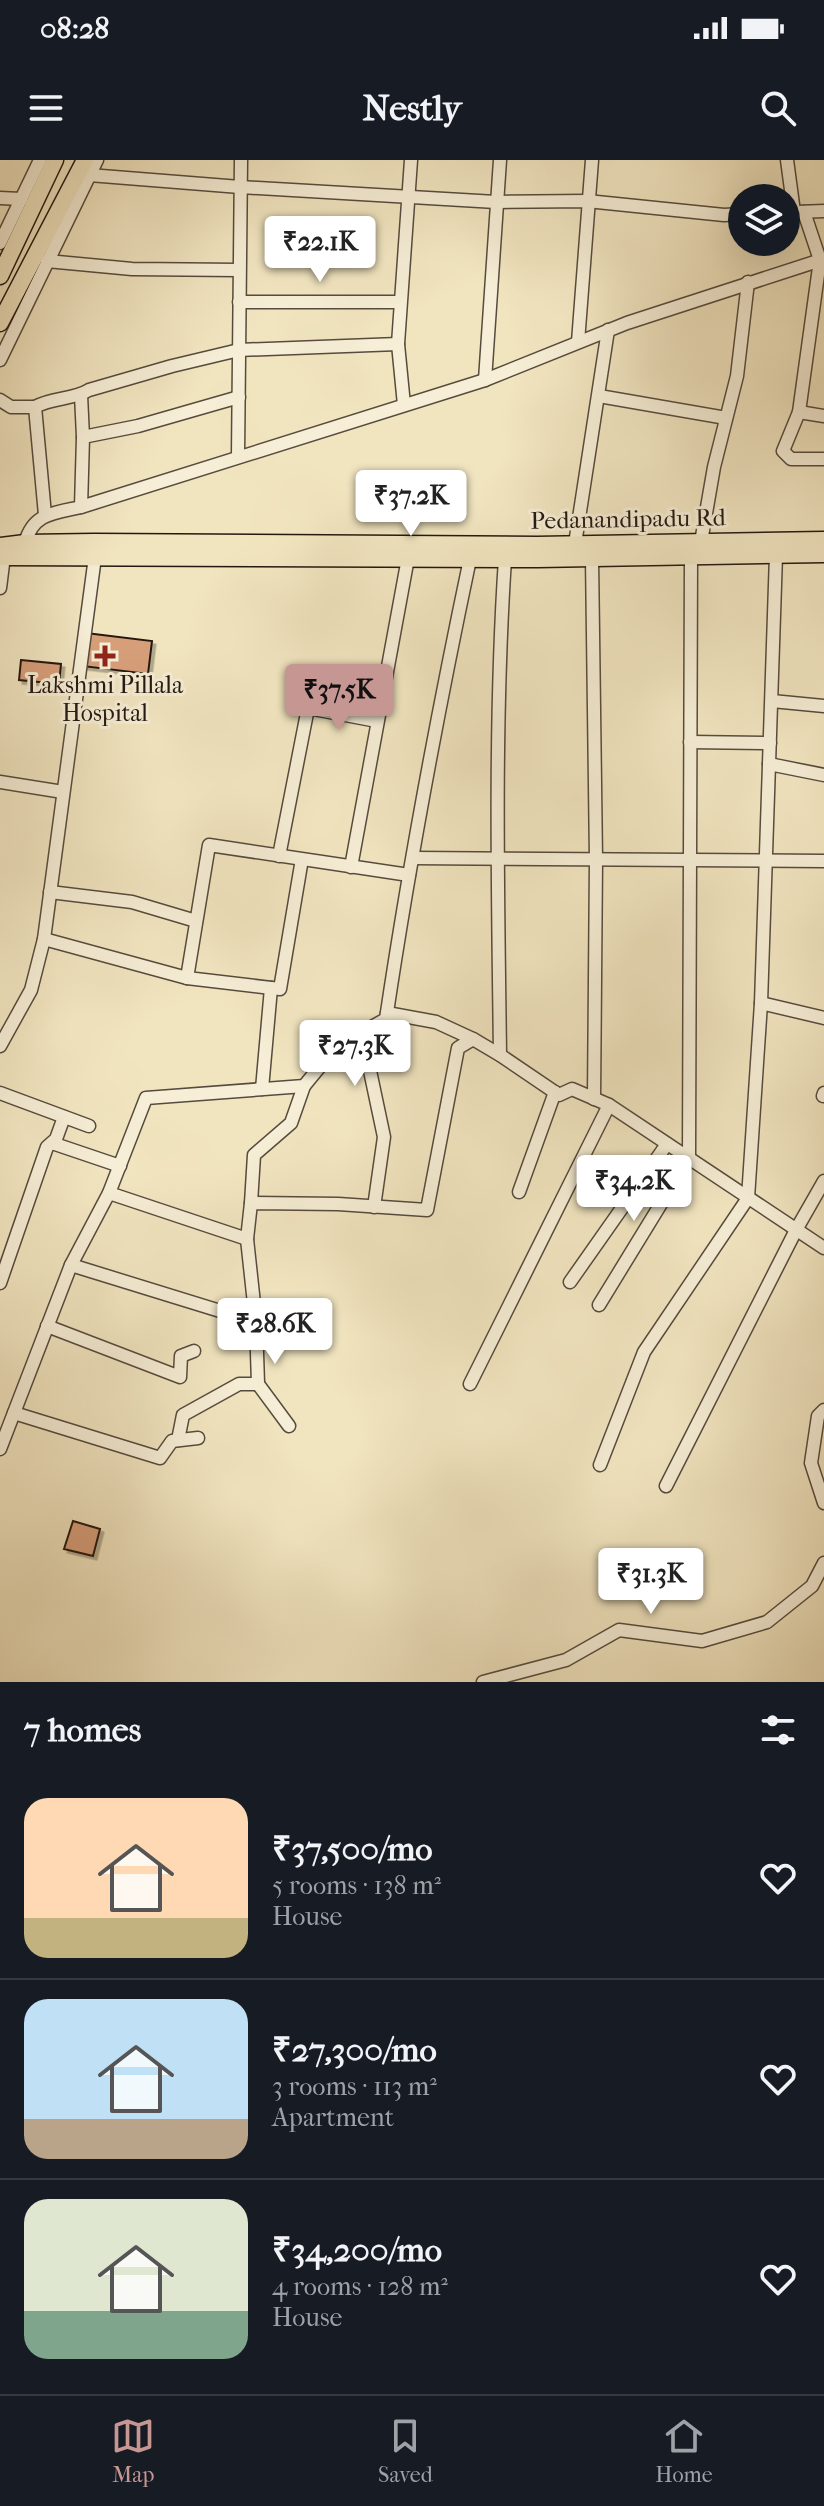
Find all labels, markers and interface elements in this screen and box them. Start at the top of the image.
text: 08:28 [40,11,109,46]
icon: menu [24,86,68,130]
icon: search [756,86,800,130]
text: Nestly [363,87,462,129]
map controls [728,184,800,256]
button: layers [728,184,800,256]
pin: ₹22.1K [255,216,385,284]
text: ₹22.1K [283,226,357,257]
pin: ₹37.2K [346,470,476,538]
text: ₹37.2K [374,480,448,511]
street label: Pedanandipadu Rd [530,503,727,535]
marker: Lakshmi Pillala Hospital [94,645,116,667]
pin: ₹37.5K [274,664,404,732]
place label: Lakshmi Pillala Hospital [27,671,184,727]
text: ₹37.5K [303,674,375,705]
pin: ₹27.3K [290,1020,420,1088]
text: ₹27.3K [318,1030,392,1061]
pin: ₹34.2K [569,1155,699,1223]
text: ₹34.2K [595,1165,673,1196]
pin: ₹28.6K [210,1298,340,1366]
text: ₹28.6K [235,1308,315,1339]
pin: ₹31.3K [586,1548,716,1616]
text: ₹31.3K [616,1558,686,1589]
icon: filters [756,1708,800,1752]
text: 7 homes [24,1710,141,1750]
text: ₹37,500/mo [272,1829,433,1869]
icon: home [88,1830,184,1926]
icon: heart [756,1856,800,1900]
text: 5 rooms · 138 m² [272,1870,441,1901]
text: House [272,1901,342,1932]
text: ₹27,300/mo [272,2030,437,2070]
icon: home [88,2031,184,2127]
icon: heart [756,2057,800,2101]
text: 3 rooms · 113 m² [272,2071,437,2102]
text: Apartment [272,2102,394,2133]
text: ₹34,200/mo [272,2230,442,2270]
icon: home [88,2231,184,2327]
icon: heart [756,2257,800,2301]
text: 4 rooms · 128 m² [272,2271,448,2302]
text: House [272,2302,342,2333]
tab: Map [111,2414,155,2488]
tab: Saved [378,2414,433,2488]
tab: Home [655,2414,713,2488]

